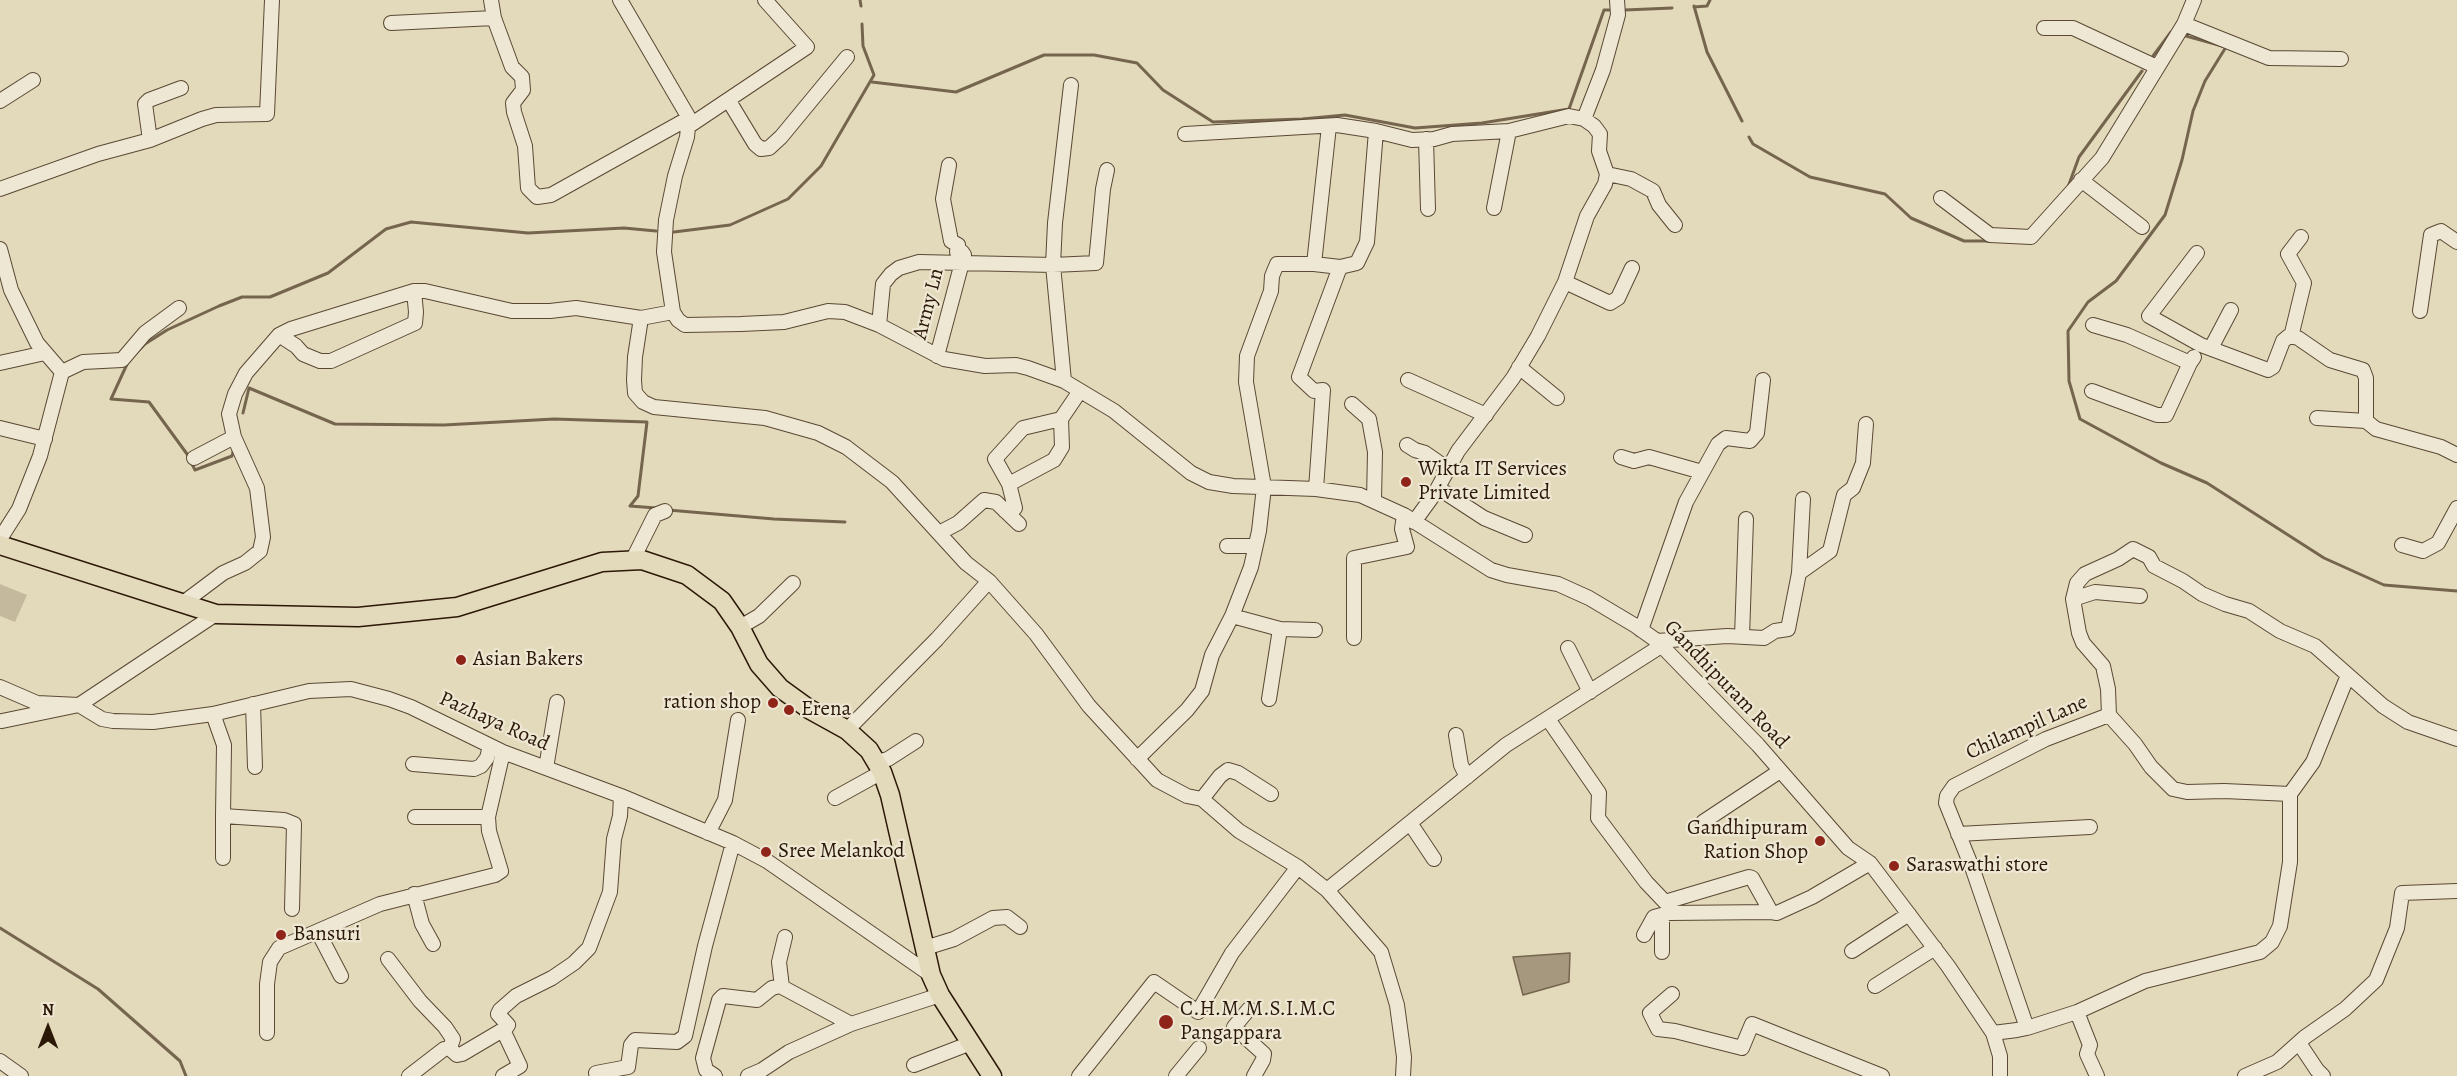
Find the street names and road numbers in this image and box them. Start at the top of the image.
street label: Army Ln [908,266,950,342]
street label: Gandhipuram Road [1658,615,1794,755]
street label: Pazhaya Road [435,687,553,757]
street label: Chilampil Lane [1962,690,2092,766]

